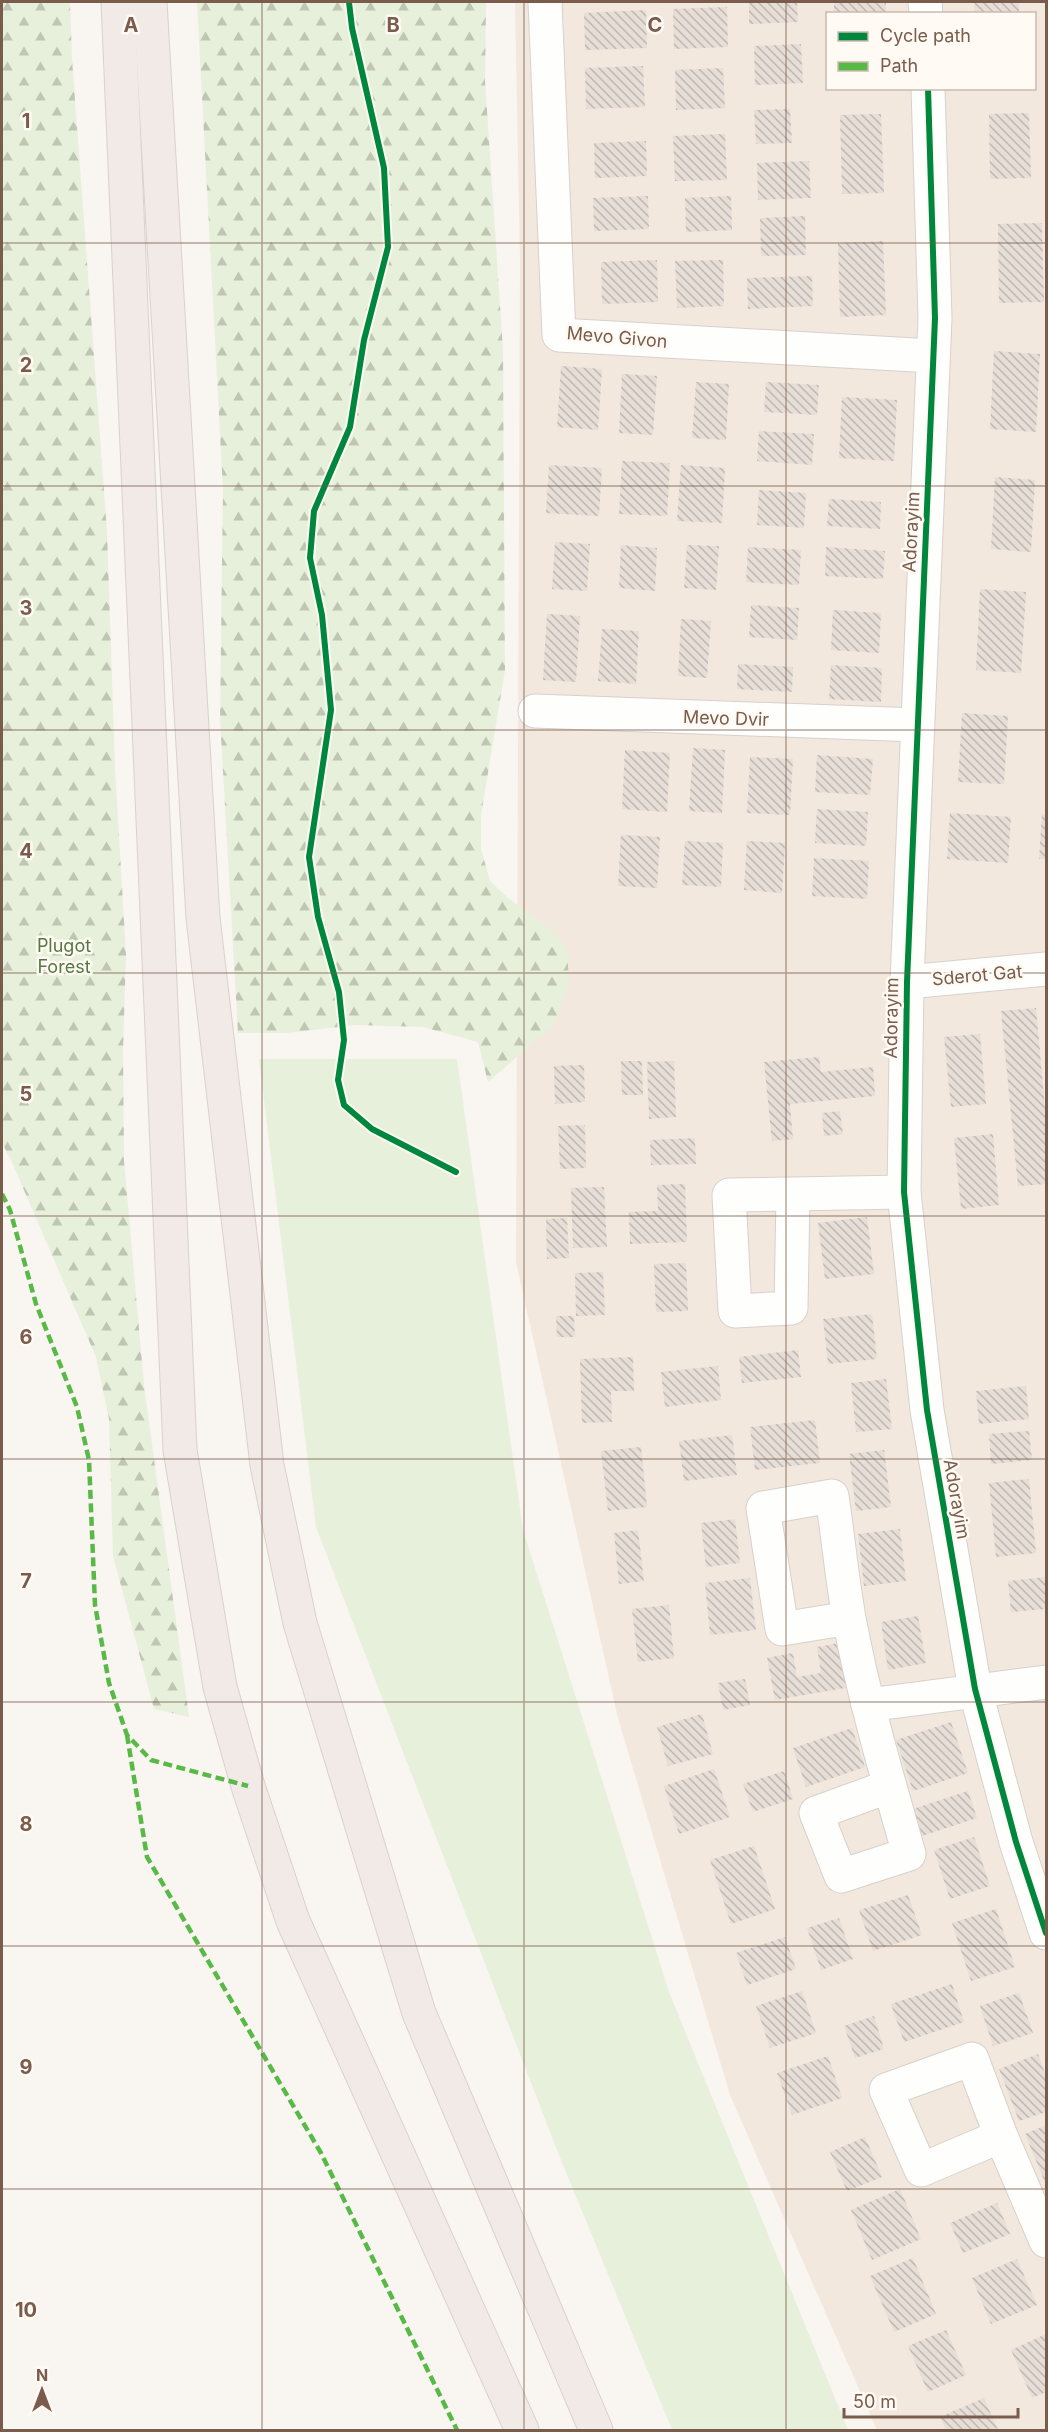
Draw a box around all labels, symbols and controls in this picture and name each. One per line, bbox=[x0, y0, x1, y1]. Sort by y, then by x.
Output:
legend bbox=[826, 12, 1036, 90]
text: A bbox=[124, 13, 139, 37]
text: B bbox=[386, 13, 400, 37]
text: C bbox=[648, 13, 662, 37]
text: Cycle path bbox=[880, 25, 971, 46]
text: Path bbox=[880, 55, 918, 76]
text: 1 bbox=[22, 109, 30, 133]
street label: Mevo Givon bbox=[566, 322, 668, 352]
text: 2 bbox=[20, 353, 32, 377]
street label: Adorayim bbox=[898, 491, 924, 573]
text: 3 bbox=[20, 596, 32, 620]
street label: Mevo Dvir bbox=[683, 706, 770, 730]
text: 4 bbox=[19, 839, 33, 863]
park label: Plugot Forest bbox=[37, 935, 91, 977]
street label: Sderot Gat bbox=[931, 961, 1023, 989]
street label: Adorayim bbox=[880, 977, 902, 1059]
text: 5 bbox=[20, 1082, 32, 1106]
text: 6 bbox=[20, 1325, 33, 1349]
street label: Adorayim bbox=[940, 1457, 974, 1541]
text: 7 bbox=[20, 1569, 32, 1593]
text: 8 bbox=[19, 1812, 33, 1836]
text: 9 bbox=[20, 2055, 33, 2079]
text: 10 bbox=[15, 2298, 37, 2322]
north arrow bbox=[12, 2360, 72, 2420]
text: N bbox=[36, 2365, 48, 2385]
scale bar bbox=[844, 2381, 1018, 2419]
text: 50 m bbox=[853, 2391, 896, 2412]

